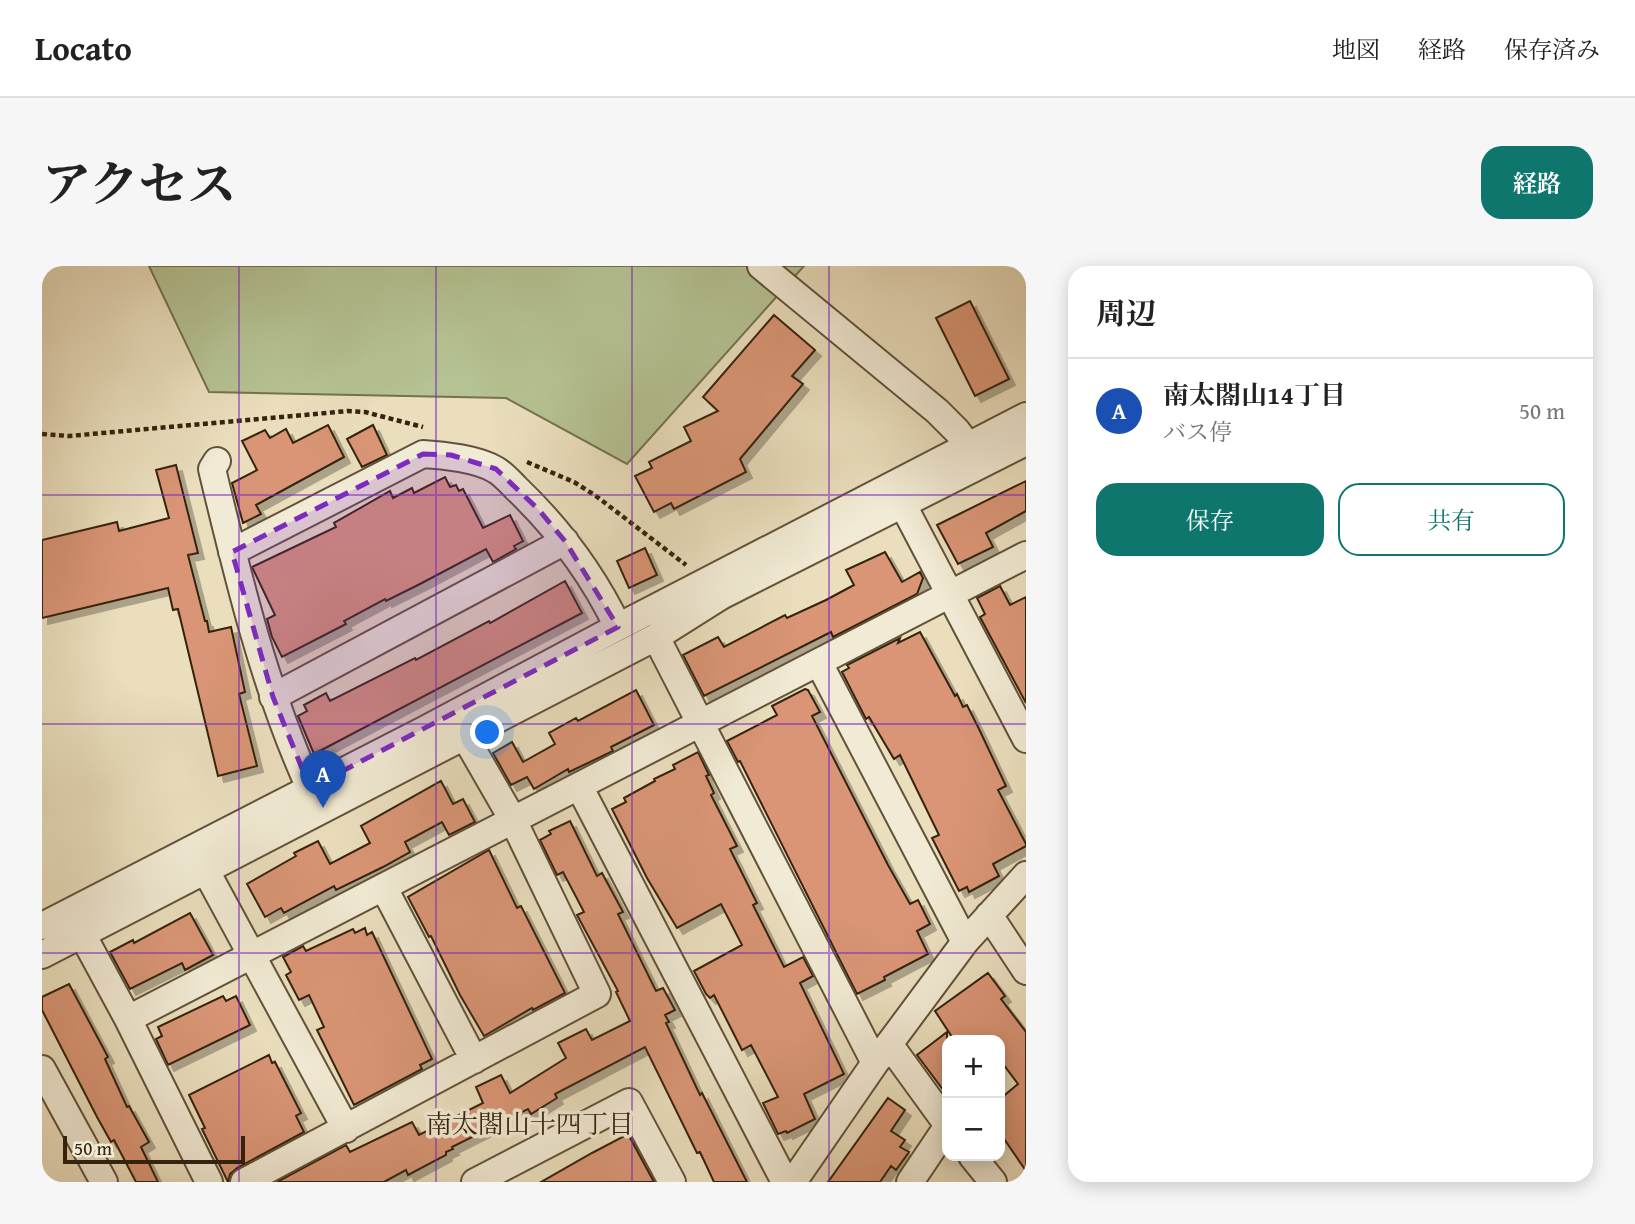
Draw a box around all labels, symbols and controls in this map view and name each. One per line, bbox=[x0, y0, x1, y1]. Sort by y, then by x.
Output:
text: Locato bbox=[35, 24, 132, 72]
text: 地図 bbox=[1332, 32, 1380, 67]
text: 経路 bbox=[1418, 32, 1466, 67]
text: 保存済み bbox=[1504, 32, 1600, 67]
button: 経路 bbox=[1481, 146, 1593, 219]
text: アクセス bbox=[42, 147, 237, 219]
text: 周辺 bbox=[1096, 291, 1156, 335]
text: 南太閤山14丁目 bbox=[1163, 375, 1346, 414]
text: A bbox=[1112, 394, 1126, 427]
text: 50 m bbox=[1519, 394, 1565, 427]
text: バス停 bbox=[1163, 415, 1232, 448]
button: 保存 bbox=[1096, 483, 1324, 556]
button: 共有 bbox=[1338, 483, 1565, 556]
your location bbox=[470, 715, 504, 749]
pin: A bbox=[300, 750, 346, 808]
map controls bbox=[942, 1035, 1005, 1161]
button: + bbox=[942, 1035, 1005, 1098]
button: − bbox=[942, 1098, 1005, 1161]
district label: 南太閤山十四丁目 bbox=[426, 1104, 634, 1143]
scale bar bbox=[63, 1133, 245, 1165]
text: 50 m bbox=[74, 1134, 112, 1162]

